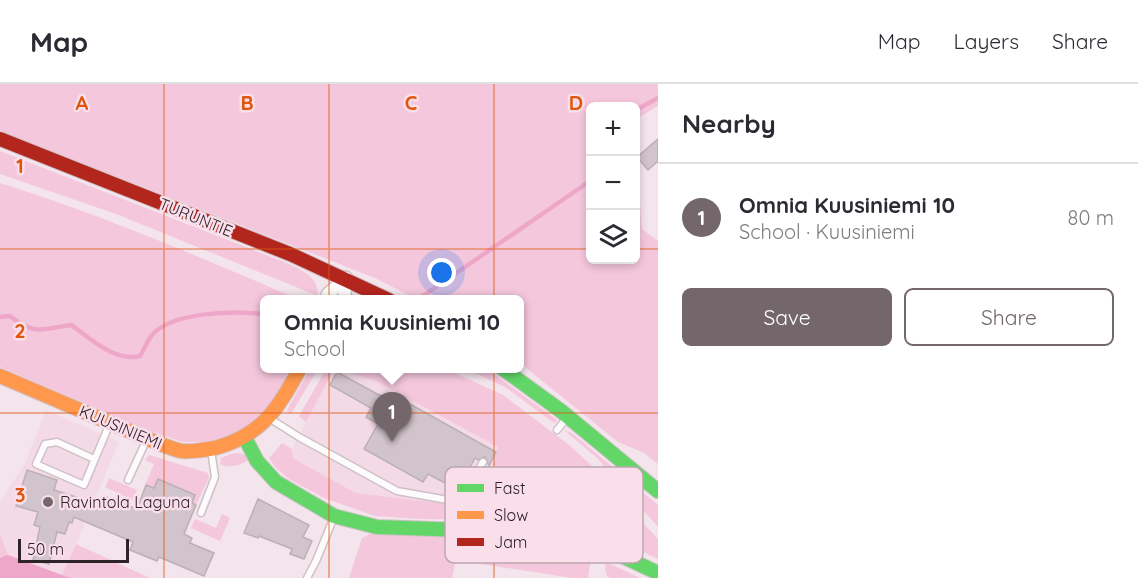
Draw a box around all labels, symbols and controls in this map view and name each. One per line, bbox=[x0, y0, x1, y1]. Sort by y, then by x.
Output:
text: Map bbox=[30, 24, 88, 59]
text: Map bbox=[878, 28, 921, 54]
text: Layers bbox=[954, 28, 1019, 54]
text: Share bbox=[1052, 28, 1108, 54]
text: A bbox=[76, 90, 89, 115]
text: B bbox=[240, 90, 254, 115]
text: C bbox=[405, 90, 418, 115]
text: D bbox=[569, 90, 583, 115]
map controls bbox=[586, 102, 640, 264]
button: + bbox=[586, 102, 640, 156]
text: Nearby bbox=[682, 107, 776, 140]
text: 1 bbox=[16, 153, 24, 178]
button: − bbox=[586, 156, 640, 210]
text: Omnia Kuusiniemi 10 bbox=[739, 191, 955, 219]
street label: TURUNTIE bbox=[156, 193, 236, 241]
text: 1 bbox=[698, 205, 705, 230]
text: 80 m bbox=[1068, 205, 1114, 230]
button: layers bbox=[586, 210, 640, 264]
text: School · Kuusiniemi bbox=[739, 219, 915, 244]
your location bbox=[427, 258, 456, 287]
button: Save bbox=[682, 288, 892, 346]
button: Share bbox=[904, 288, 1114, 346]
popup bbox=[260, 295, 524, 373]
text: Omnia Kuusiniemi 10 bbox=[284, 308, 500, 336]
text: 2 bbox=[14, 318, 26, 343]
text: School bbox=[284, 336, 346, 361]
pin: 1 bbox=[372, 392, 412, 442]
street label: KUUSINIEMI bbox=[77, 401, 165, 453]
legend bbox=[445, 467, 643, 563]
text: Fast bbox=[494, 478, 525, 498]
text: 3 bbox=[15, 482, 25, 507]
place label: Ravintola Laguna bbox=[60, 492, 190, 512]
marker: Ravintola Laguna bbox=[41, 495, 55, 509]
text: Slow bbox=[494, 505, 528, 525]
text: Jam bbox=[494, 532, 527, 552]
scale bar bbox=[18, 536, 129, 564]
text: 50 m bbox=[27, 539, 64, 559]

